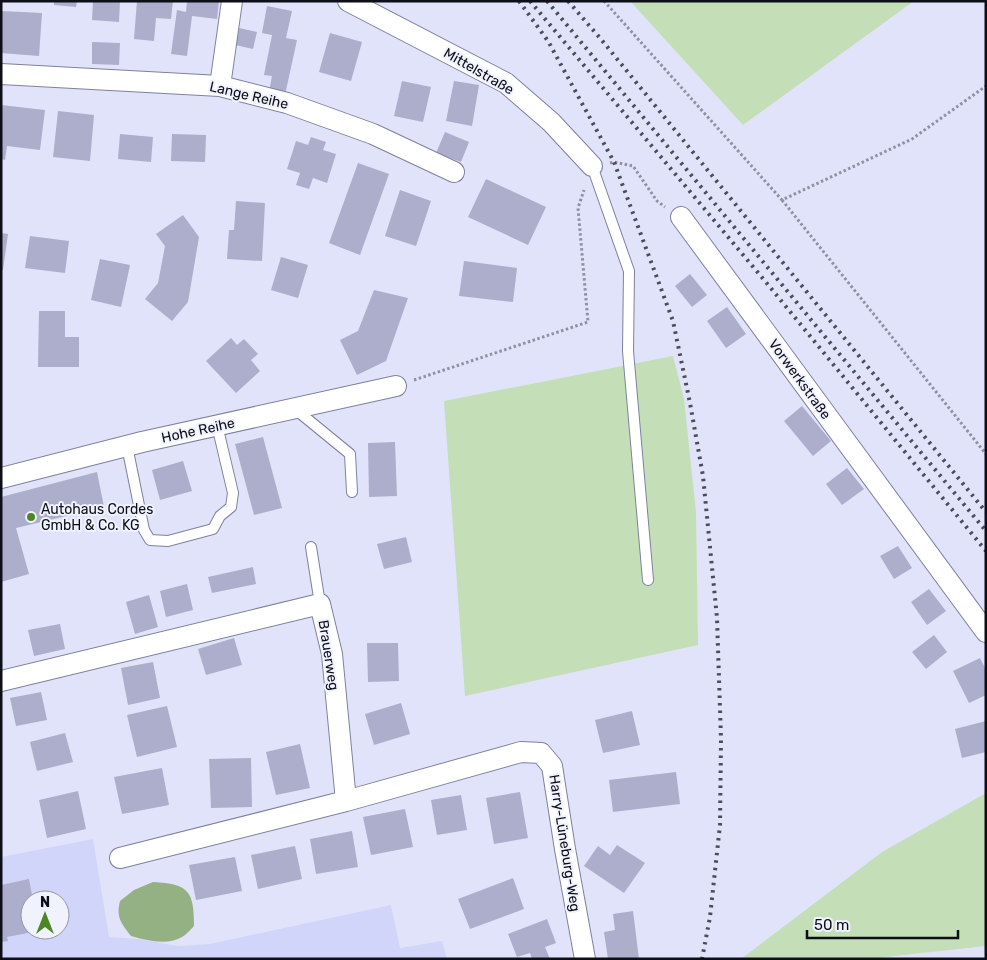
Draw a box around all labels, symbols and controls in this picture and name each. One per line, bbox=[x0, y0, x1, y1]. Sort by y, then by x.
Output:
street label: Mittelstraße bbox=[441, 44, 517, 98]
street label: Lange Reihe bbox=[208, 78, 290, 113]
street label: Vorwerkstraße bbox=[765, 336, 834, 423]
street label: Hohe Reihe bbox=[160, 414, 236, 447]
place label: Autohaus Cordes GmbH & Co. KG bbox=[41, 501, 153, 534]
marker: Autohaus Cordes GmbH & Co. KG bbox=[25, 511, 37, 523]
street label: Brauerweg bbox=[315, 619, 342, 692]
street label: Harry-Lüneburg-Weg bbox=[545, 773, 584, 913]
north arrow bbox=[20, 890, 70, 940]
text: N bbox=[40, 894, 50, 911]
scale bar bbox=[807, 908, 958, 940]
text: 50 m bbox=[814, 916, 849, 934]

